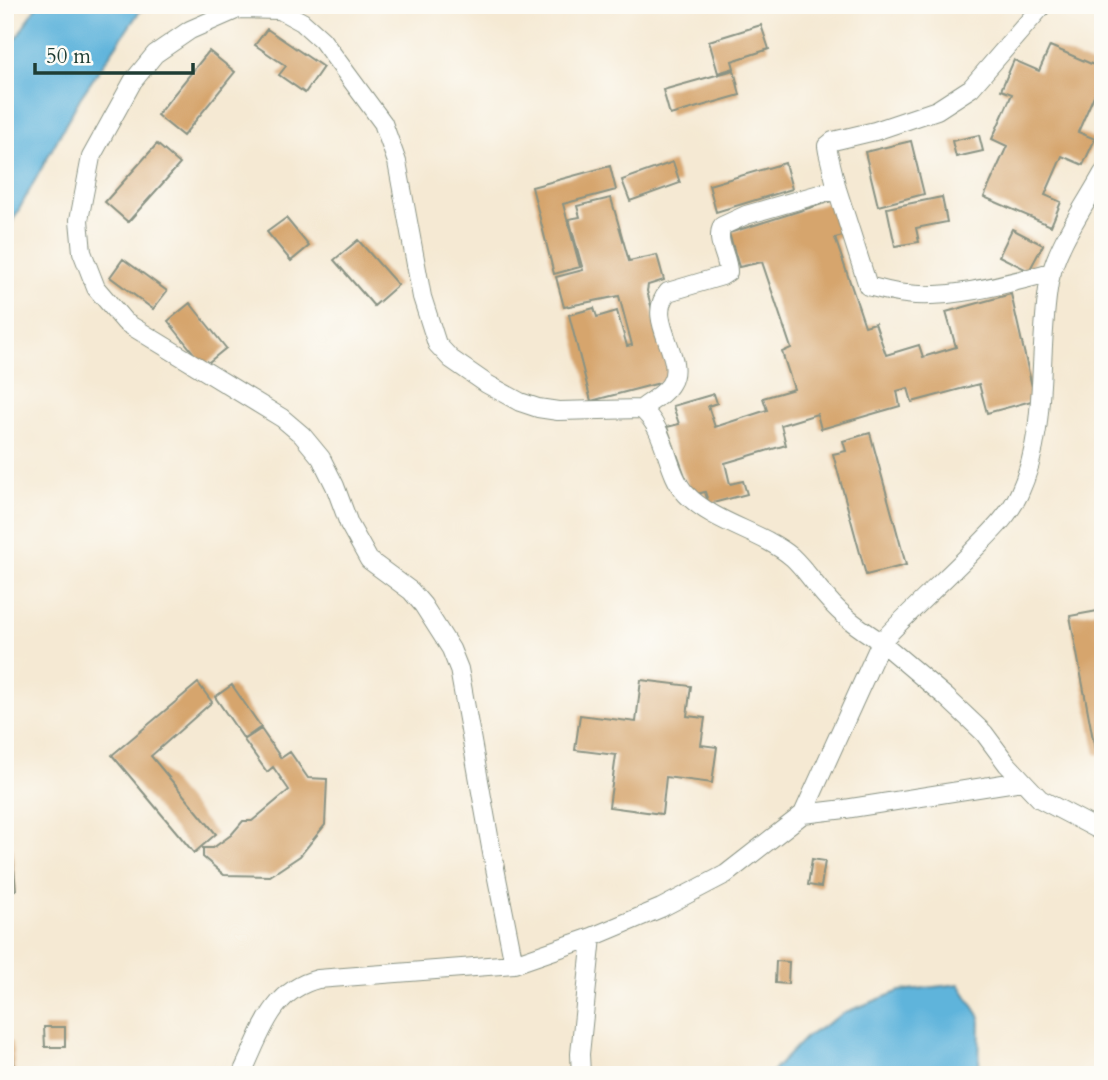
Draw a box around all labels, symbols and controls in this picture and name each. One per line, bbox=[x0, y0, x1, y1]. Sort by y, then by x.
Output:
scale bar bbox=[35, 32, 192, 76]
text: 50 m bbox=[46, 42, 91, 71]

